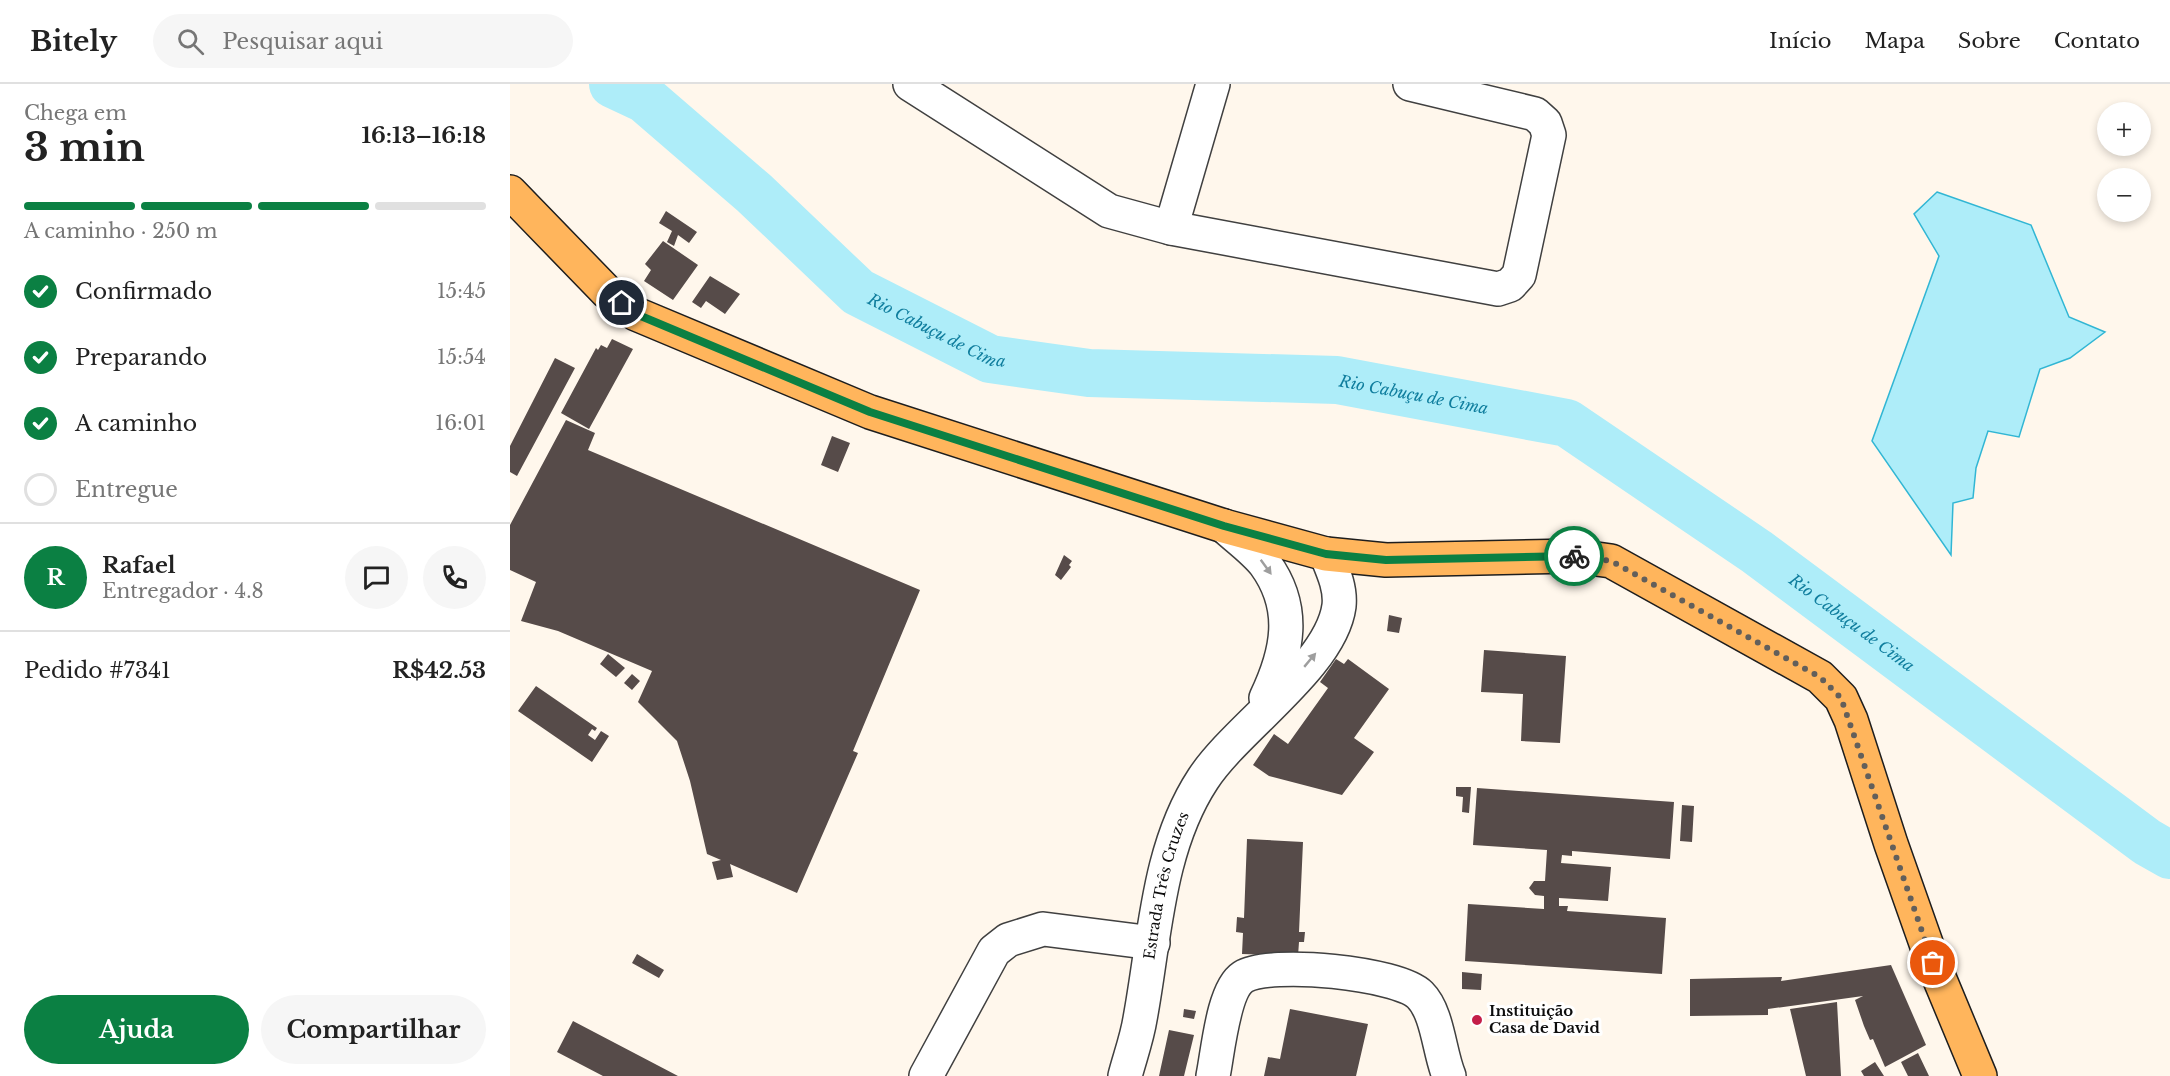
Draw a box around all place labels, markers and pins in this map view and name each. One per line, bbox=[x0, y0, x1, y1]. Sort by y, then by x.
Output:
pin bbox=[596, 277, 647, 328]
pin bbox=[1907, 937, 1958, 988]
place label: Instituição Casa de David bbox=[1489, 1001, 1600, 1037]
marker: Instituição Casa de David bbox=[1470, 1013, 1484, 1027]

